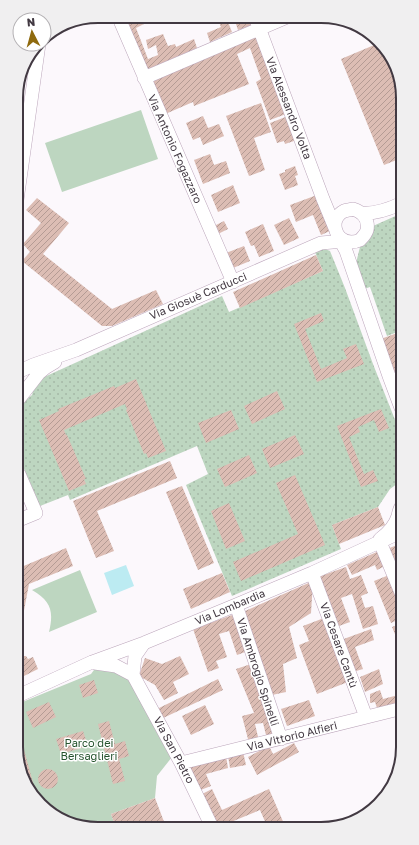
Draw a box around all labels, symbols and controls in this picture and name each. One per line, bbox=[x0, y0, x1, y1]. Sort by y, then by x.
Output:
north arrow bbox=[12, 12, 52, 52]
text: N bbox=[26, 15, 36, 28]
street label: Via Alessandro Volta bbox=[264, 55, 315, 161]
street label: Via Antonio Fogazzaro bbox=[146, 92, 205, 206]
street label: Via Giosuè Carducci bbox=[147, 269, 248, 322]
street label: Via Lombardia bbox=[193, 586, 267, 627]
street label: Via Cesare Cantù bbox=[318, 600, 361, 689]
street label: Via Ambrogio Spinelli bbox=[235, 616, 282, 728]
street label: Via San Pietro bbox=[151, 714, 198, 786]
street label: Via Vittorio Alfieri bbox=[245, 718, 338, 753]
park label: Parco dei Bersaglieri bbox=[61, 736, 118, 762]

